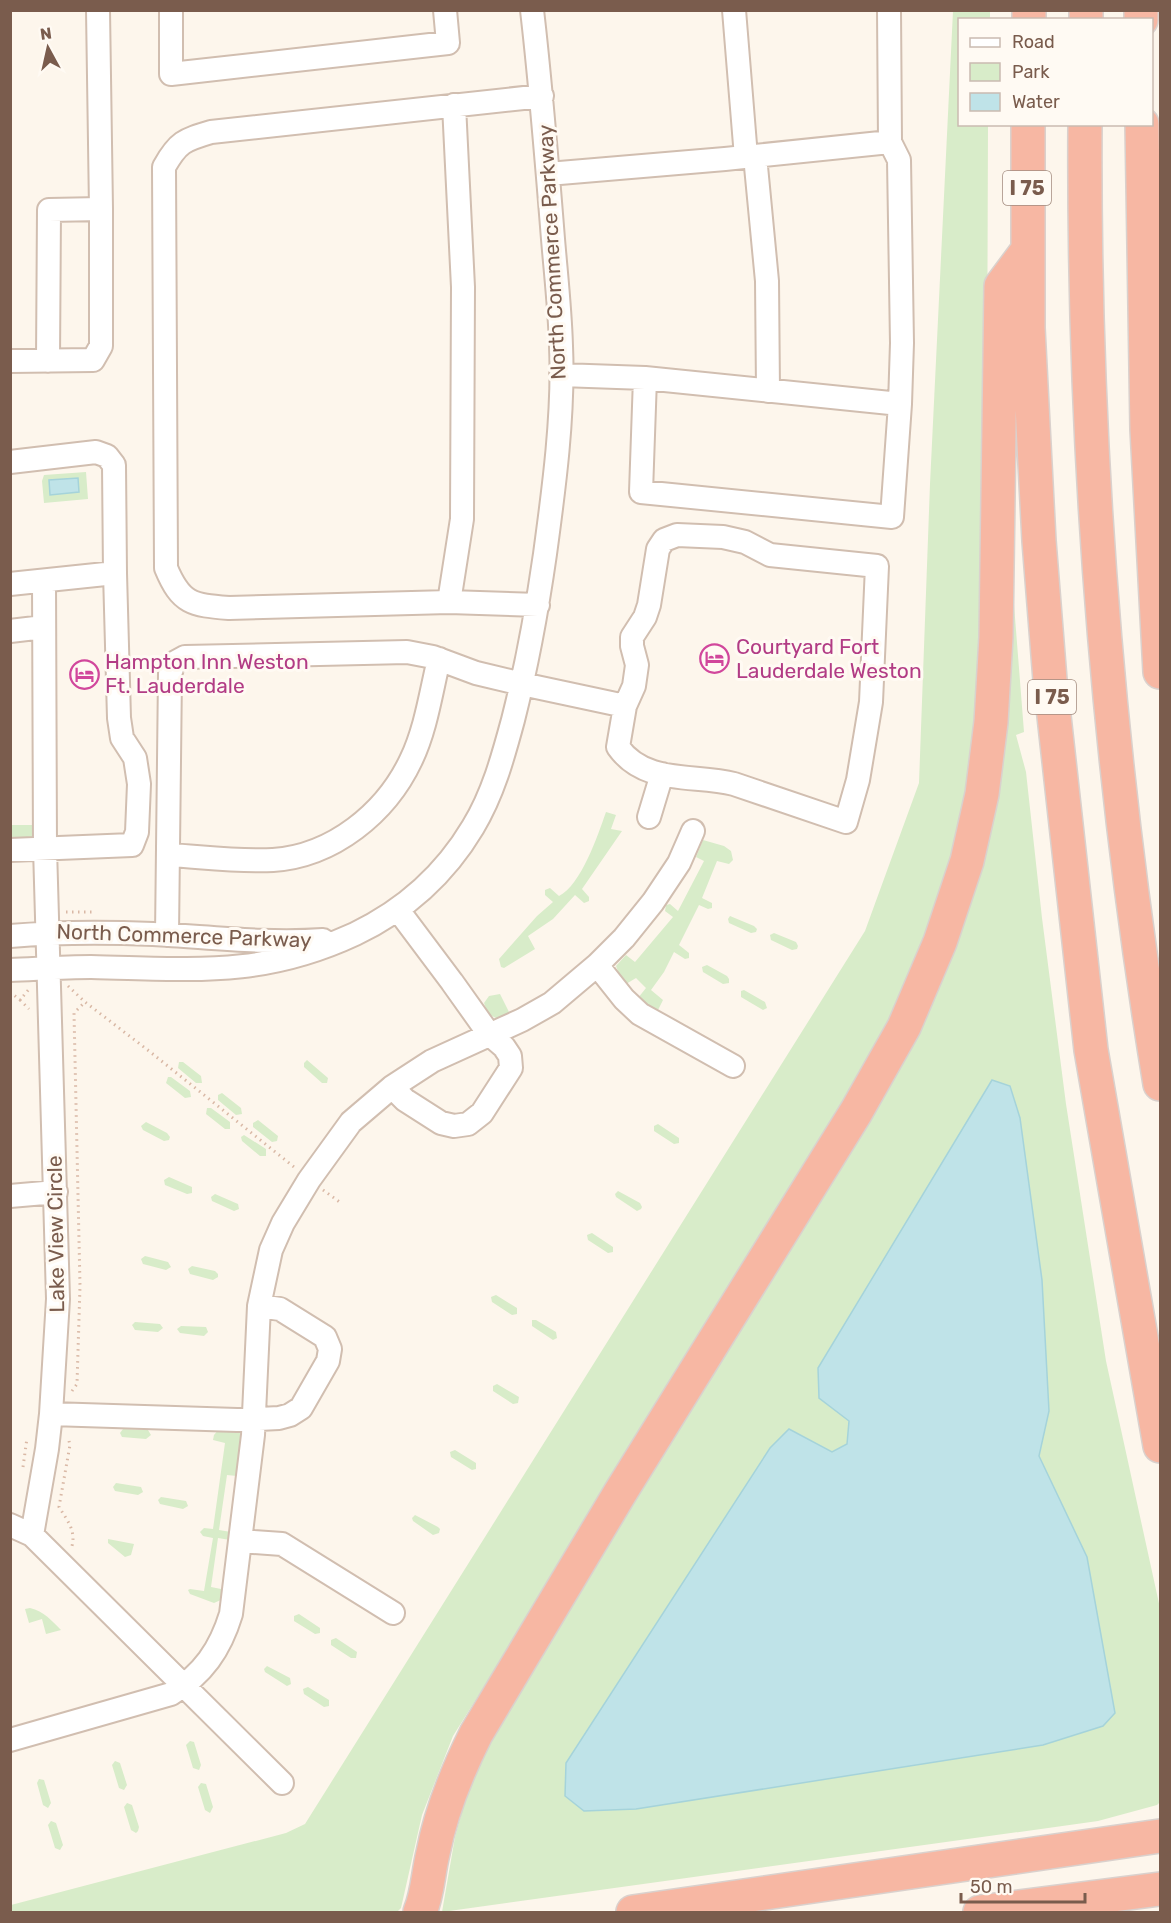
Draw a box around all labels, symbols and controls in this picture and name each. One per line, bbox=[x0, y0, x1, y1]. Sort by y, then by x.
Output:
north arrow bbox=[18, 18, 78, 78]
legend bbox=[958, 18, 1153, 126]
text: N bbox=[39, 23, 53, 44]
text: Road bbox=[1012, 31, 1055, 53]
text: Park bbox=[1012, 61, 1050, 83]
text: Water bbox=[1012, 91, 1060, 113]
street label: North Commerce Parkway bbox=[532, 123, 571, 380]
road number: I 75 bbox=[1003, 171, 1051, 205]
place label: Courtyard Fort Lauderdale Weston bbox=[736, 634, 922, 683]
hotel icon: Courtyard Fort Lauderdale Weston bbox=[699, 643, 731, 675]
place label: Hampton Inn Weston Ft. Lauderdale bbox=[105, 649, 309, 698]
hotel icon: Hampton Inn Weston Ft. Lauderdale bbox=[68, 658, 100, 690]
road number: I 75 bbox=[1028, 680, 1076, 714]
street label: North Commerce Parkway bbox=[56, 919, 312, 952]
street label: Lake View Circle bbox=[42, 1155, 69, 1313]
scale bar bbox=[961, 1866, 1086, 1904]
text: 50 m bbox=[970, 1876, 1013, 1898]

